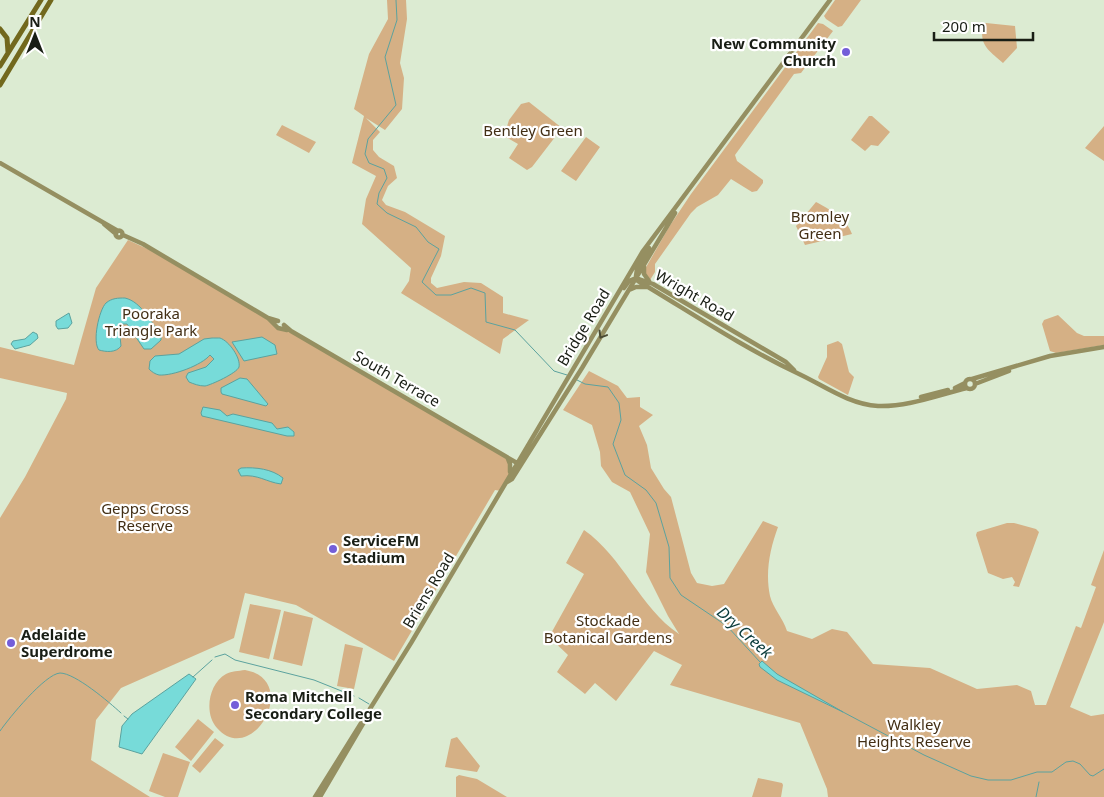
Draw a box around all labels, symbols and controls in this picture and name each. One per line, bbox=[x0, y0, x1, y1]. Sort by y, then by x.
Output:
north arrow bbox=[10, 10, 60, 60]
scale bar bbox=[934, 10, 1033, 42]
text: N bbox=[29, 12, 41, 31]
text: 200 m bbox=[942, 16, 986, 36]
place label: New Community Church bbox=[711, 33, 836, 70]
marker: New Community Church bbox=[840, 46, 852, 58]
park label: Bentley Green bbox=[483, 120, 583, 140]
park label: Bromley Green bbox=[791, 206, 850, 243]
street label: Wright Road bbox=[652, 264, 738, 326]
street label: Bridge Road bbox=[552, 285, 614, 369]
park label: Pooraka Triangle Park bbox=[105, 303, 197, 340]
one-way arrow bbox=[599, 329, 609, 338]
street label: South Terrace bbox=[350, 345, 444, 411]
park label: Gepps Cross Reserve bbox=[101, 498, 189, 535]
place label: ServiceFM Stadium bbox=[343, 530, 419, 567]
marker: ServiceFM Stadium bbox=[327, 543, 339, 555]
street label: Briens Road bbox=[398, 549, 458, 631]
water label: Dry Creek bbox=[712, 601, 778, 664]
park label: Stockade Botanical Gardens bbox=[544, 610, 672, 647]
place label: Adelaide Superdrome bbox=[21, 624, 113, 661]
marker: Adelaide Superdrome bbox=[5, 637, 17, 649]
place label: Roma Mitchell Secondary College bbox=[245, 686, 382, 723]
marker: Roma Mitchell Secondary College bbox=[229, 699, 241, 711]
park label: Walkley Heights Reserve bbox=[857, 714, 971, 751]

